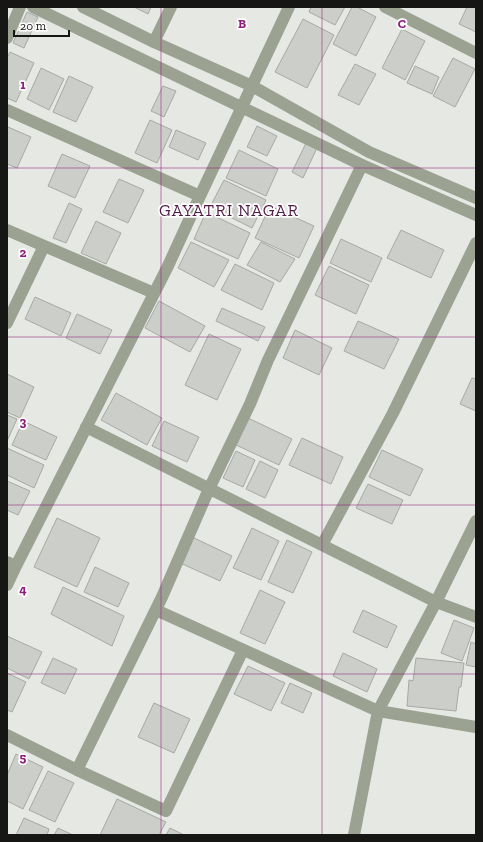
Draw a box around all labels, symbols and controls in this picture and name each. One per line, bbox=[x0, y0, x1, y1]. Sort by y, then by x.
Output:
scale bar bbox=[14, 12, 69, 38]
text: B bbox=[238, 16, 246, 31]
text: C bbox=[398, 16, 406, 31]
text: 20 m bbox=[20, 19, 47, 33]
text: 1 bbox=[20, 77, 26, 92]
district label: GAYATRI NAGAR bbox=[159, 200, 299, 220]
text: 2 bbox=[20, 245, 27, 260]
text: 3 bbox=[20, 414, 27, 429]
text: 4 bbox=[19, 582, 27, 597]
text: 5 bbox=[20, 750, 27, 765]

